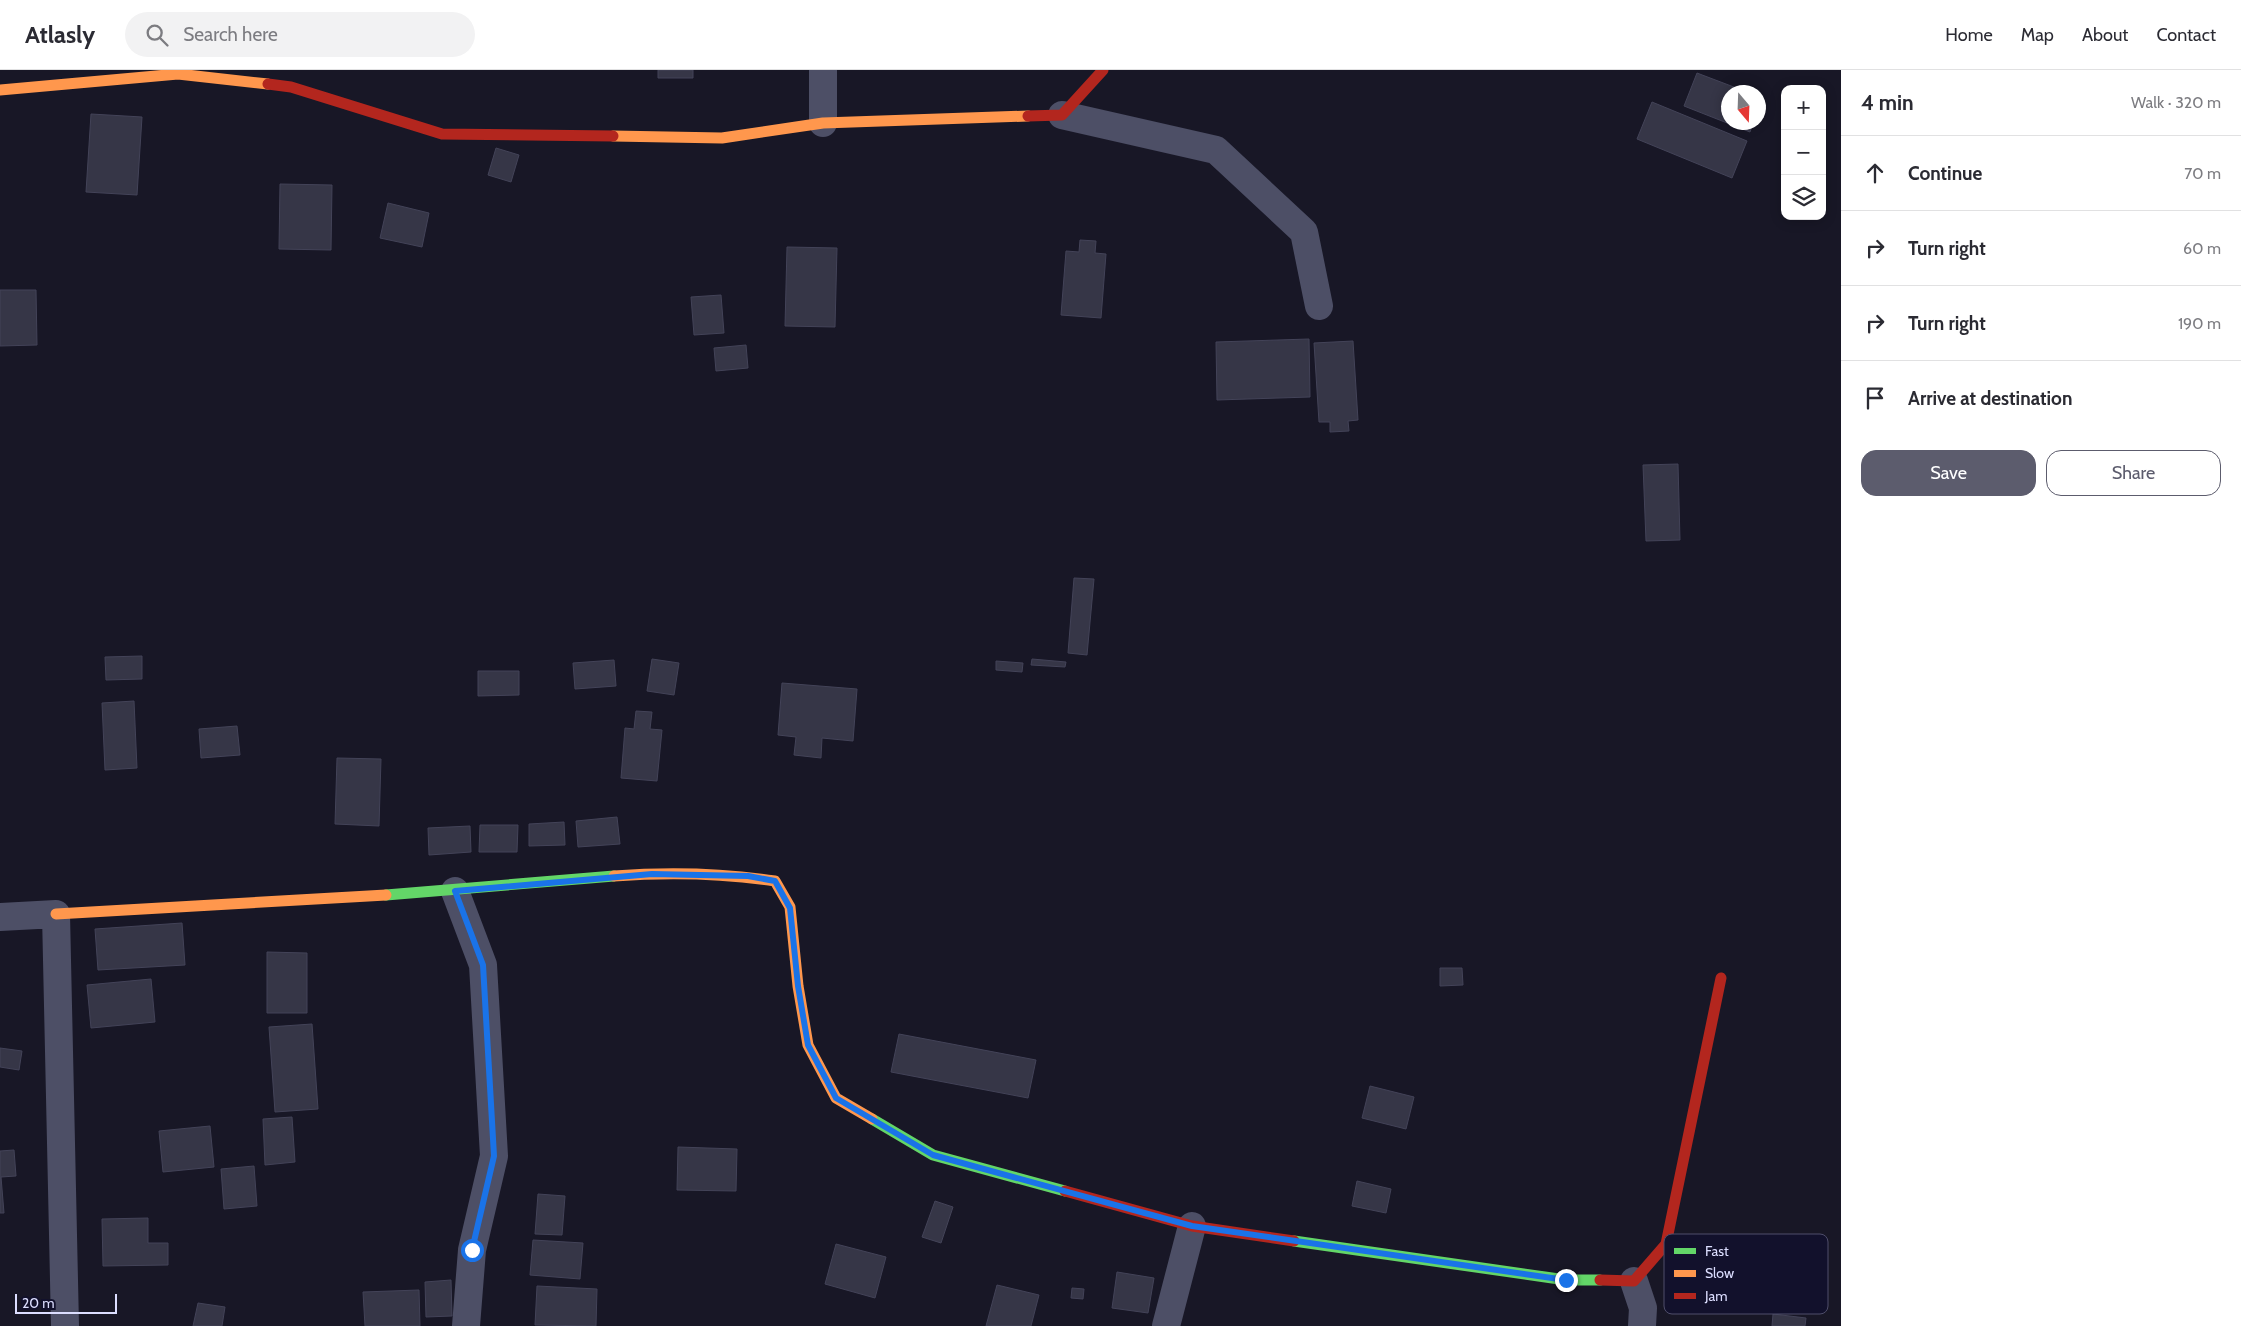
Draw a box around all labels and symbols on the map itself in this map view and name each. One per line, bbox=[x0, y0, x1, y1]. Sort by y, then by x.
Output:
north arrow bbox=[1721, 85, 1766, 130]
legend bbox=[1664, 1234, 1828, 1314]
route start bbox=[461, 1239, 484, 1262]
text: Fast bbox=[1705, 1242, 1729, 1260]
text: Slow bbox=[1705, 1264, 1734, 1282]
route end bbox=[1555, 1269, 1578, 1292]
text: Jam bbox=[1704, 1287, 1727, 1305]
scale bar bbox=[15, 1291, 118, 1314]

